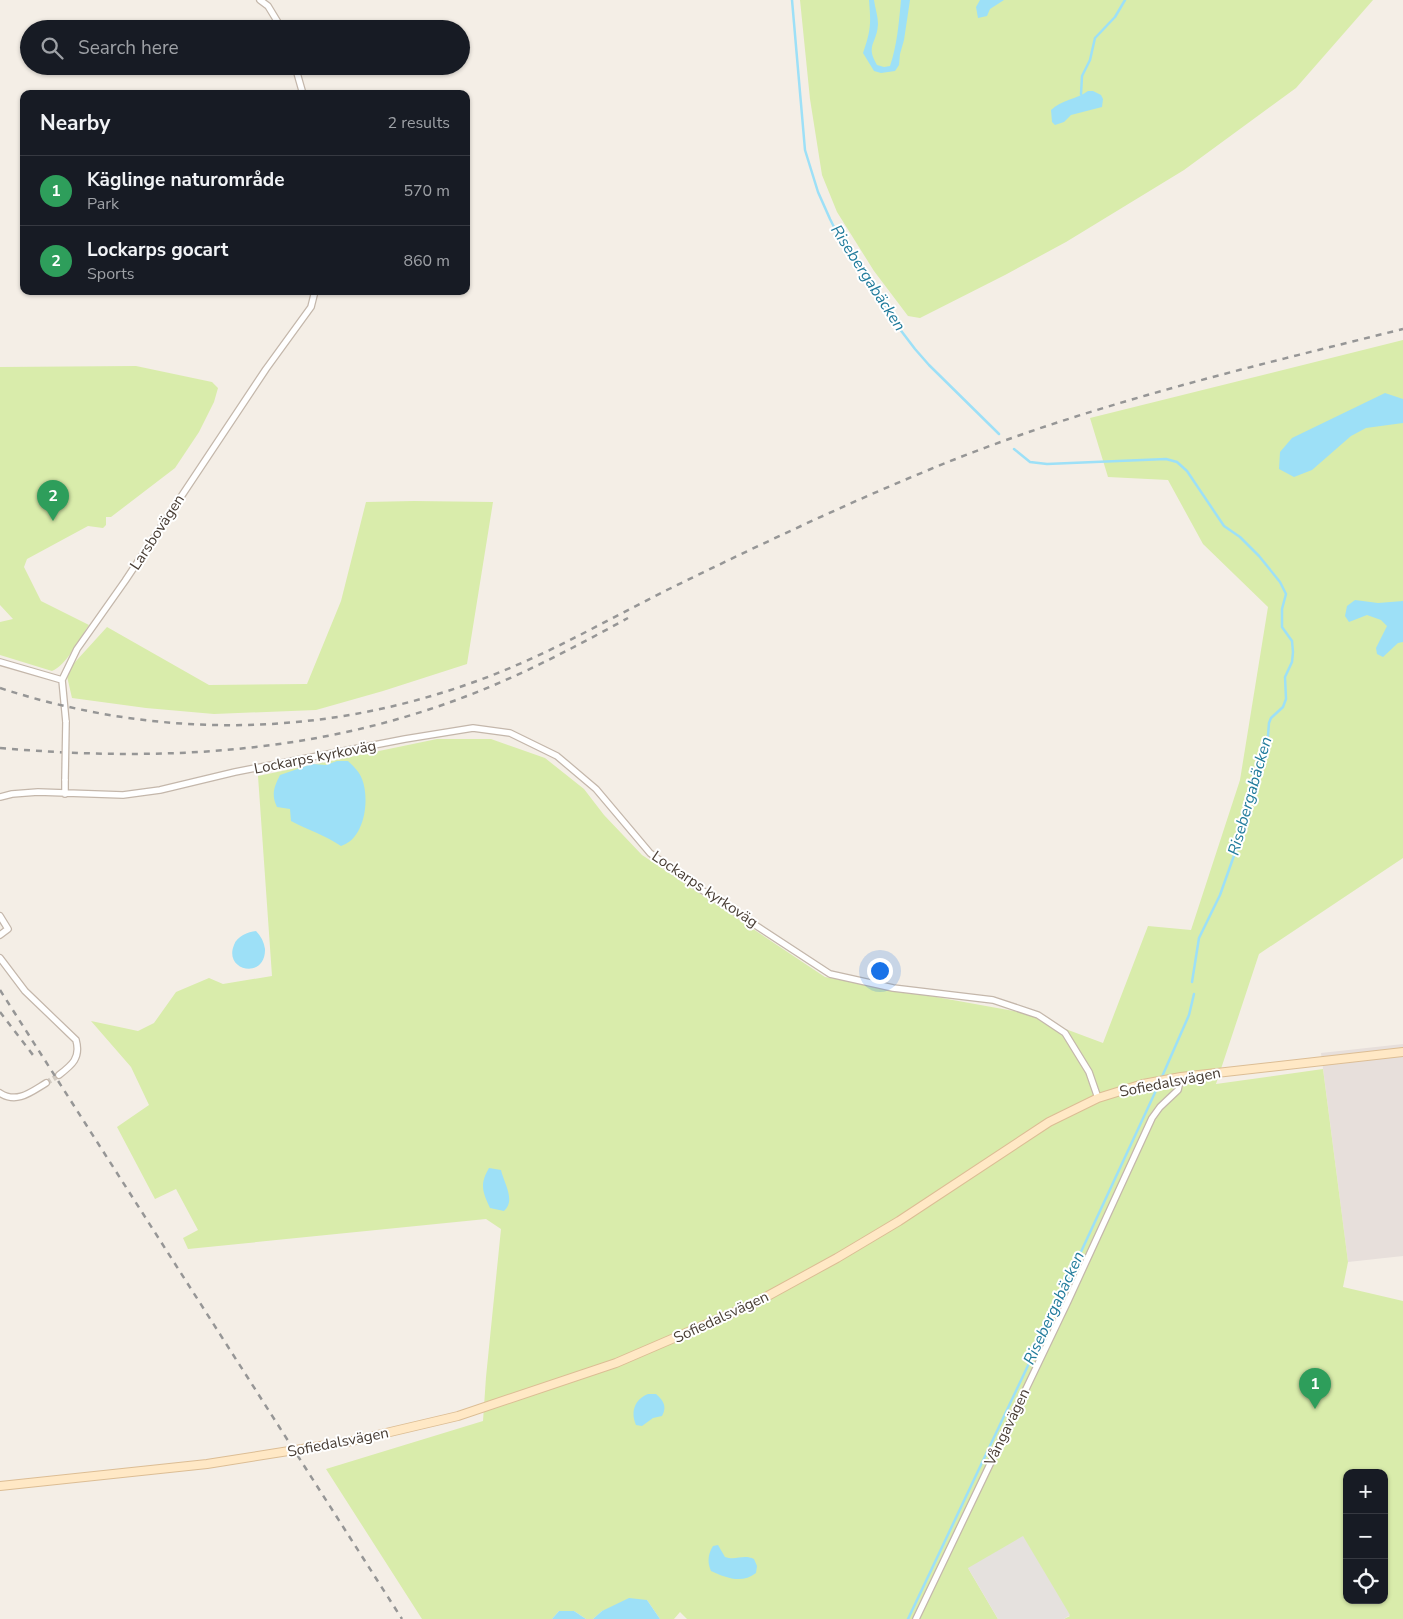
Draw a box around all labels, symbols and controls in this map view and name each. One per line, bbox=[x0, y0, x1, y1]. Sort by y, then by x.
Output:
search box bbox=[20, 20, 470, 75]
icon: search bbox=[38, 34, 66, 62]
text: Search here bbox=[78, 35, 179, 61]
text: Nearby bbox=[40, 109, 110, 137]
text: 2 results bbox=[388, 112, 450, 134]
text: Käglinge naturområde bbox=[87, 167, 285, 193]
text: 1 bbox=[51, 180, 61, 202]
text: 570 m bbox=[403, 180, 450, 202]
text: Park bbox=[87, 193, 119, 215]
water label: Risebergabäcken bbox=[825, 221, 911, 335]
text: Lockarps gocart bbox=[87, 237, 228, 263]
text: 2 bbox=[51, 250, 61, 272]
text: 860 m bbox=[403, 250, 450, 272]
text: Sports bbox=[87, 263, 135, 285]
pin: 2 bbox=[37, 480, 69, 521]
street label: Larsbovägen bbox=[125, 490, 189, 574]
water label: Risebergabäcken bbox=[1223, 734, 1277, 858]
street label: Lockarps kyrkoväg bbox=[252, 735, 378, 779]
street label: Lockarps kyrkoväg bbox=[648, 846, 762, 932]
your location bbox=[867, 958, 893, 984]
street label: Sofiedalsvägen bbox=[1118, 1062, 1222, 1102]
water label: Risebergabäcken bbox=[1018, 1248, 1090, 1368]
street label: Sofiedalsvägen bbox=[670, 1286, 772, 1348]
pin: 1 bbox=[1299, 1368, 1331, 1409]
street label: Vångavägen bbox=[979, 1385, 1034, 1470]
street label: Sofiedalsvägen bbox=[286, 1422, 390, 1462]
map controls bbox=[1343, 1469, 1388, 1604]
button: + bbox=[1343, 1469, 1388, 1514]
button: − bbox=[1343, 1514, 1388, 1559]
button: locate bbox=[1343, 1559, 1388, 1604]

